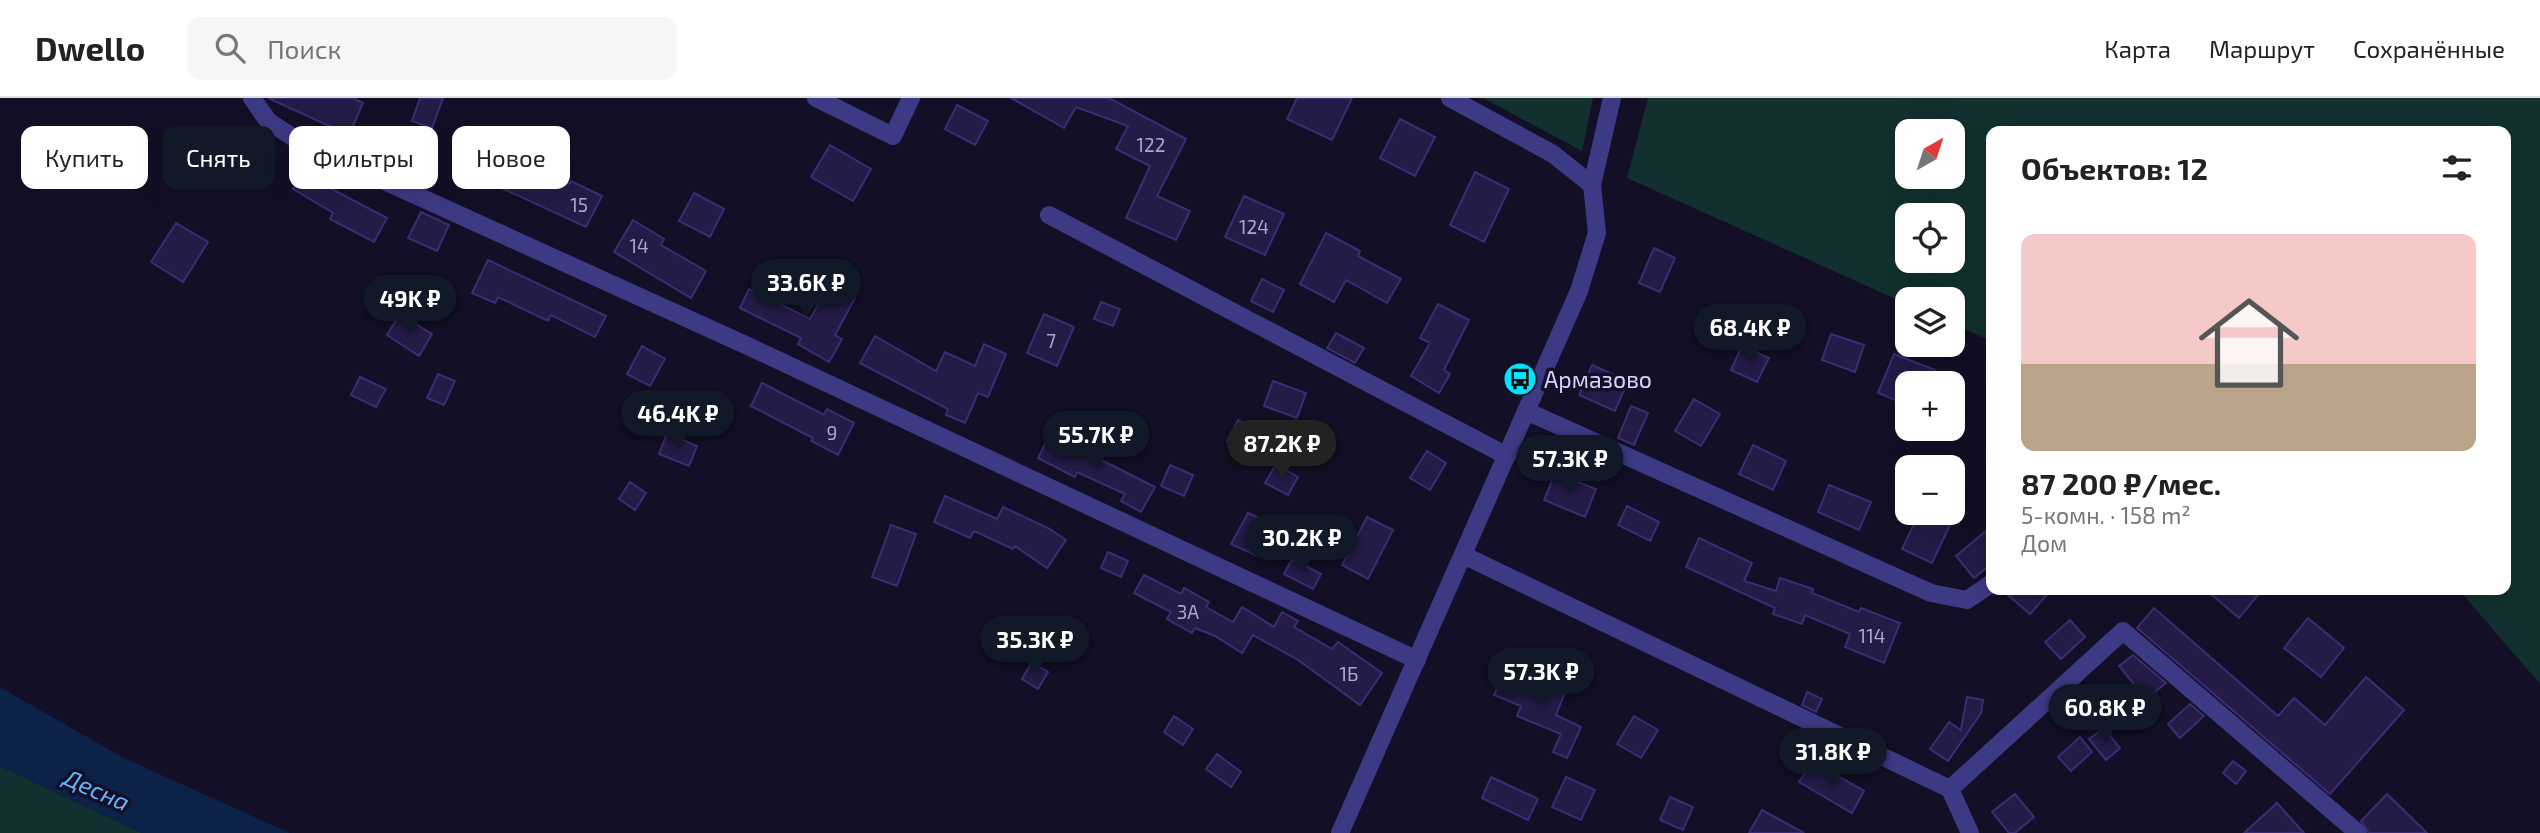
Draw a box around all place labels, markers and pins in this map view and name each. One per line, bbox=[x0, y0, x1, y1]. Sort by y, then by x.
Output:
pin: 33.6K ₽ bbox=[741, 260, 871, 319]
pin: 49K ₽ bbox=[361, 275, 459, 335]
pin: 68.4K ₽ bbox=[1685, 304, 1815, 364]
bus stop icon: Армазово bbox=[1501, 360, 1539, 398]
place label: Армазово bbox=[1544, 365, 1652, 393]
pin: 46.4K ₽ bbox=[613, 390, 743, 450]
pin: 55.7K ₽ bbox=[1031, 412, 1161, 471]
pin: 87.2K ₽ bbox=[1217, 420, 1347, 480]
pin: 57.3K ₽ bbox=[1505, 436, 1635, 495]
pin: 30.2K ₽ bbox=[1237, 514, 1367, 574]
pin: 35.3K ₽ bbox=[970, 616, 1100, 676]
pin: 57.3K ₽ bbox=[1476, 648, 1606, 708]
pin: 60.8K ₽ bbox=[2040, 684, 2170, 744]
pin: 31.8K ₽ bbox=[1768, 728, 1898, 788]

